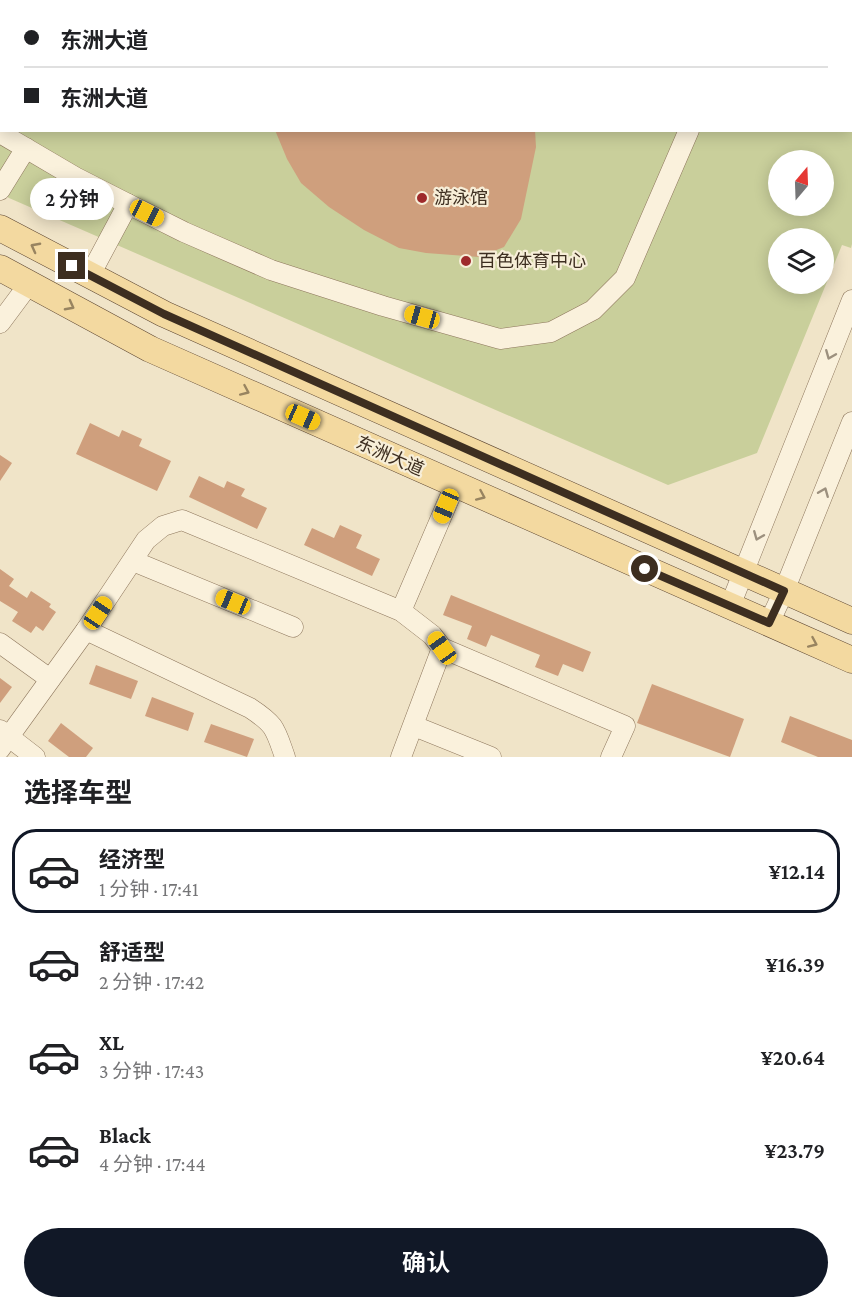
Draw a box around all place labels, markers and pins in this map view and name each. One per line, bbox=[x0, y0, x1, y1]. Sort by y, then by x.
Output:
place label: 游泳馆 bbox=[434, 188, 488, 208]
marker: 游泳馆 bbox=[415, 191, 429, 205]
place label: 百色体育中心 bbox=[478, 251, 586, 271]
marker: 百色体育中心 bbox=[459, 254, 473, 268]

